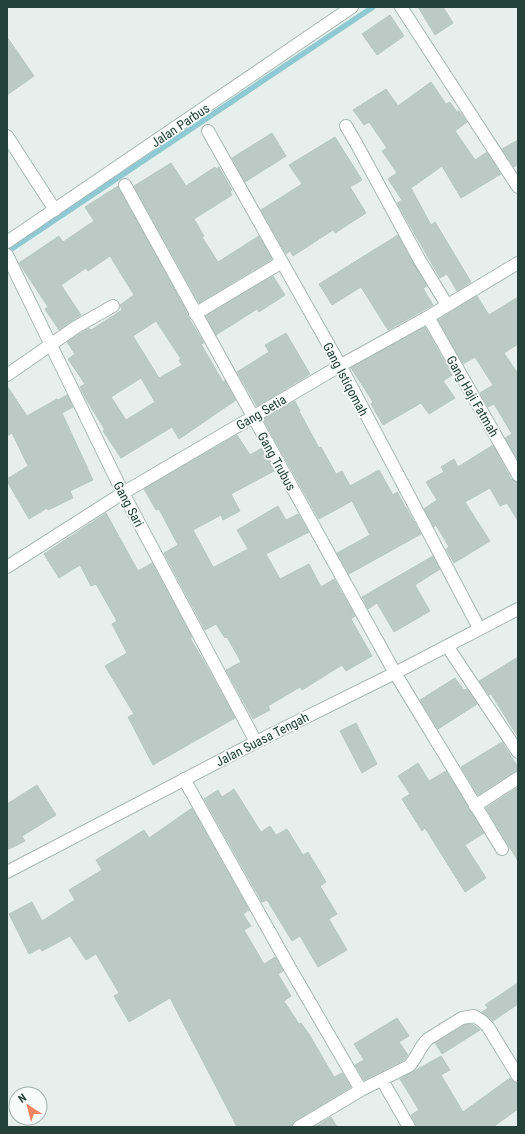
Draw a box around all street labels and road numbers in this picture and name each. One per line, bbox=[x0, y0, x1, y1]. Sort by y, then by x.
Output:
street label: Jalan Parbus bbox=[148, 100, 212, 150]
street label: Gang Istiqomah bbox=[320, 340, 371, 418]
street label: Gang Haji Fatmah bbox=[443, 353, 502, 439]
street label: Gang Setia bbox=[234, 392, 289, 433]
street label: Gang Trubus bbox=[254, 429, 299, 493]
street label: Gang Sari bbox=[110, 479, 147, 530]
street label: Jalan Suasa Tengah bbox=[213, 709, 311, 769]

